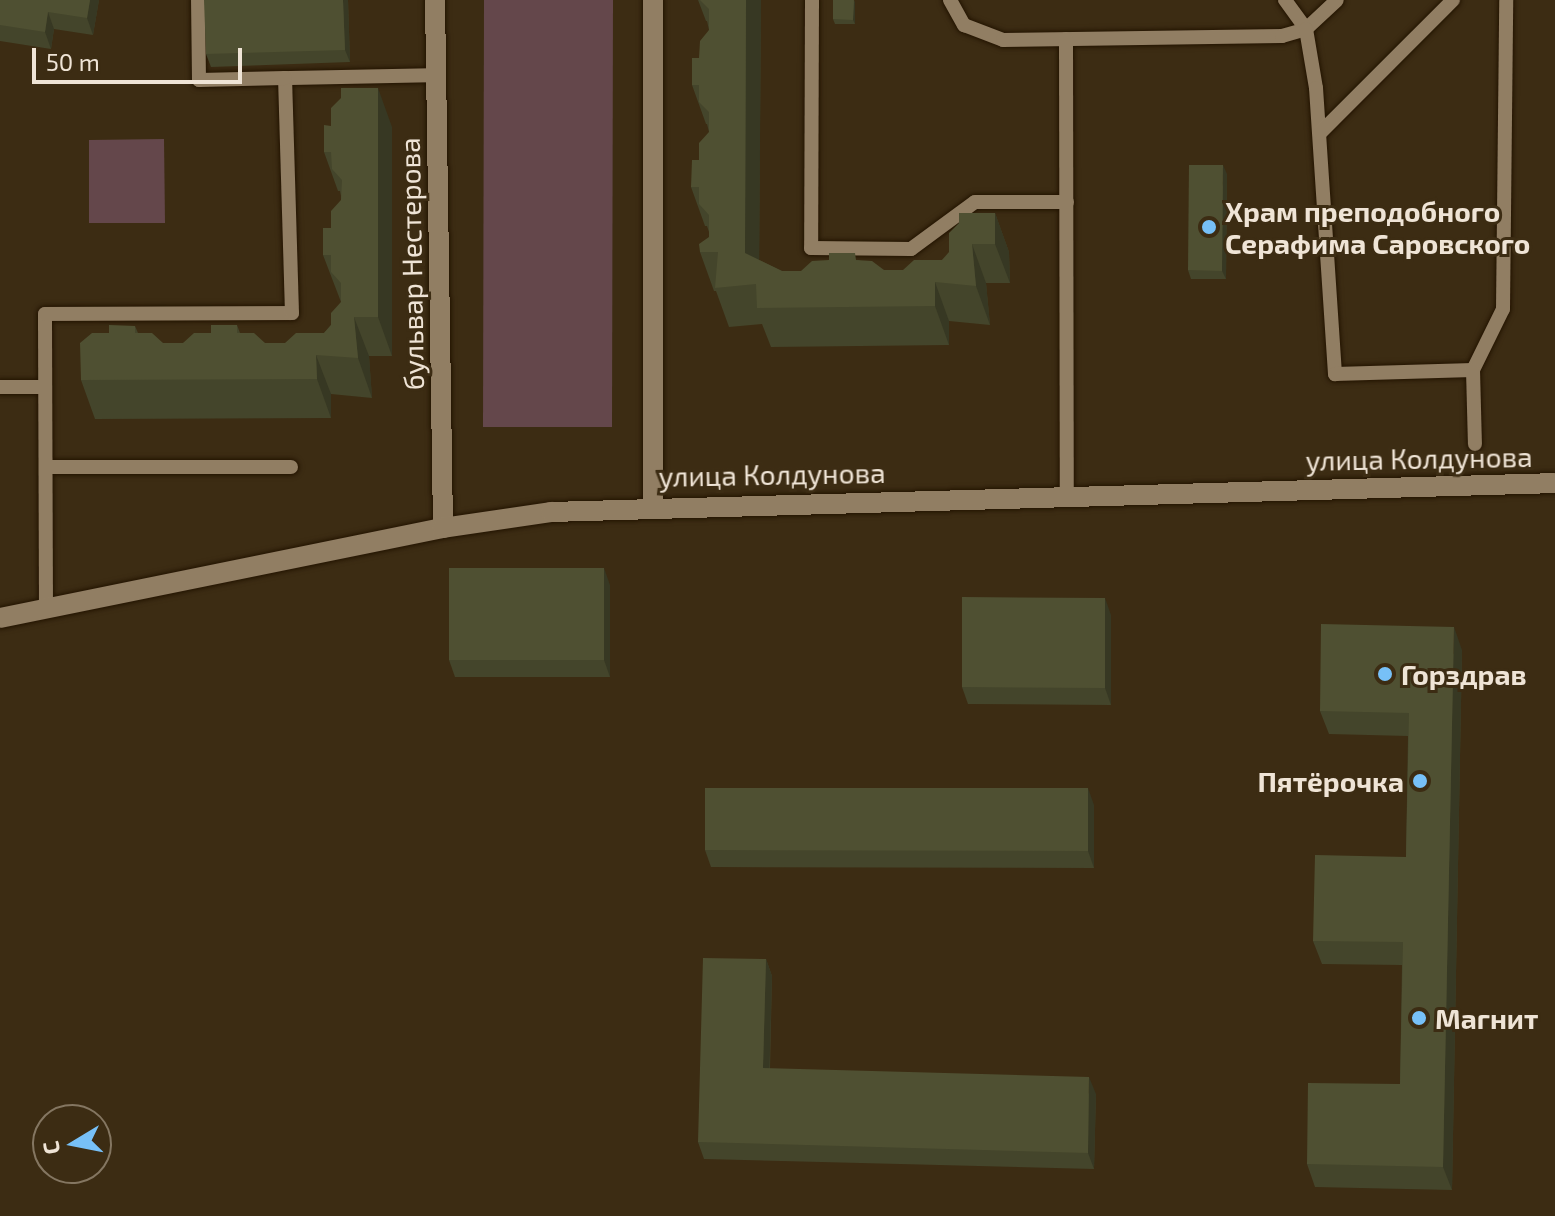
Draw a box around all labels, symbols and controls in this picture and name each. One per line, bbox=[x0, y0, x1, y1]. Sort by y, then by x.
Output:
scale bar bbox=[36, 32, 246, 82]
text: 50 m bbox=[46, 47, 100, 76]
street label: бульвар Нестерова bbox=[392, 137, 430, 391]
place label: Храм преподобного Серафима Саровского bbox=[1225, 194, 1530, 260]
marker: Храм преподобного Серафима Саровского bbox=[1200, 218, 1218, 236]
street label: улица Колдунова bbox=[1305, 439, 1533, 477]
street label: улица Колдунова bbox=[658, 455, 886, 493]
place label: Горздрав bbox=[1401, 657, 1527, 691]
marker: Горздрав bbox=[1376, 665, 1394, 683]
place label: Пятёрочка bbox=[1257, 764, 1404, 798]
marker: Пятёрочка bbox=[1411, 772, 1429, 790]
place label: Магнит bbox=[1435, 1001, 1538, 1035]
marker: Магнит bbox=[1410, 1009, 1428, 1027]
north arrow bbox=[32, 1104, 112, 1184]
text: С bbox=[36, 1139, 64, 1156]

